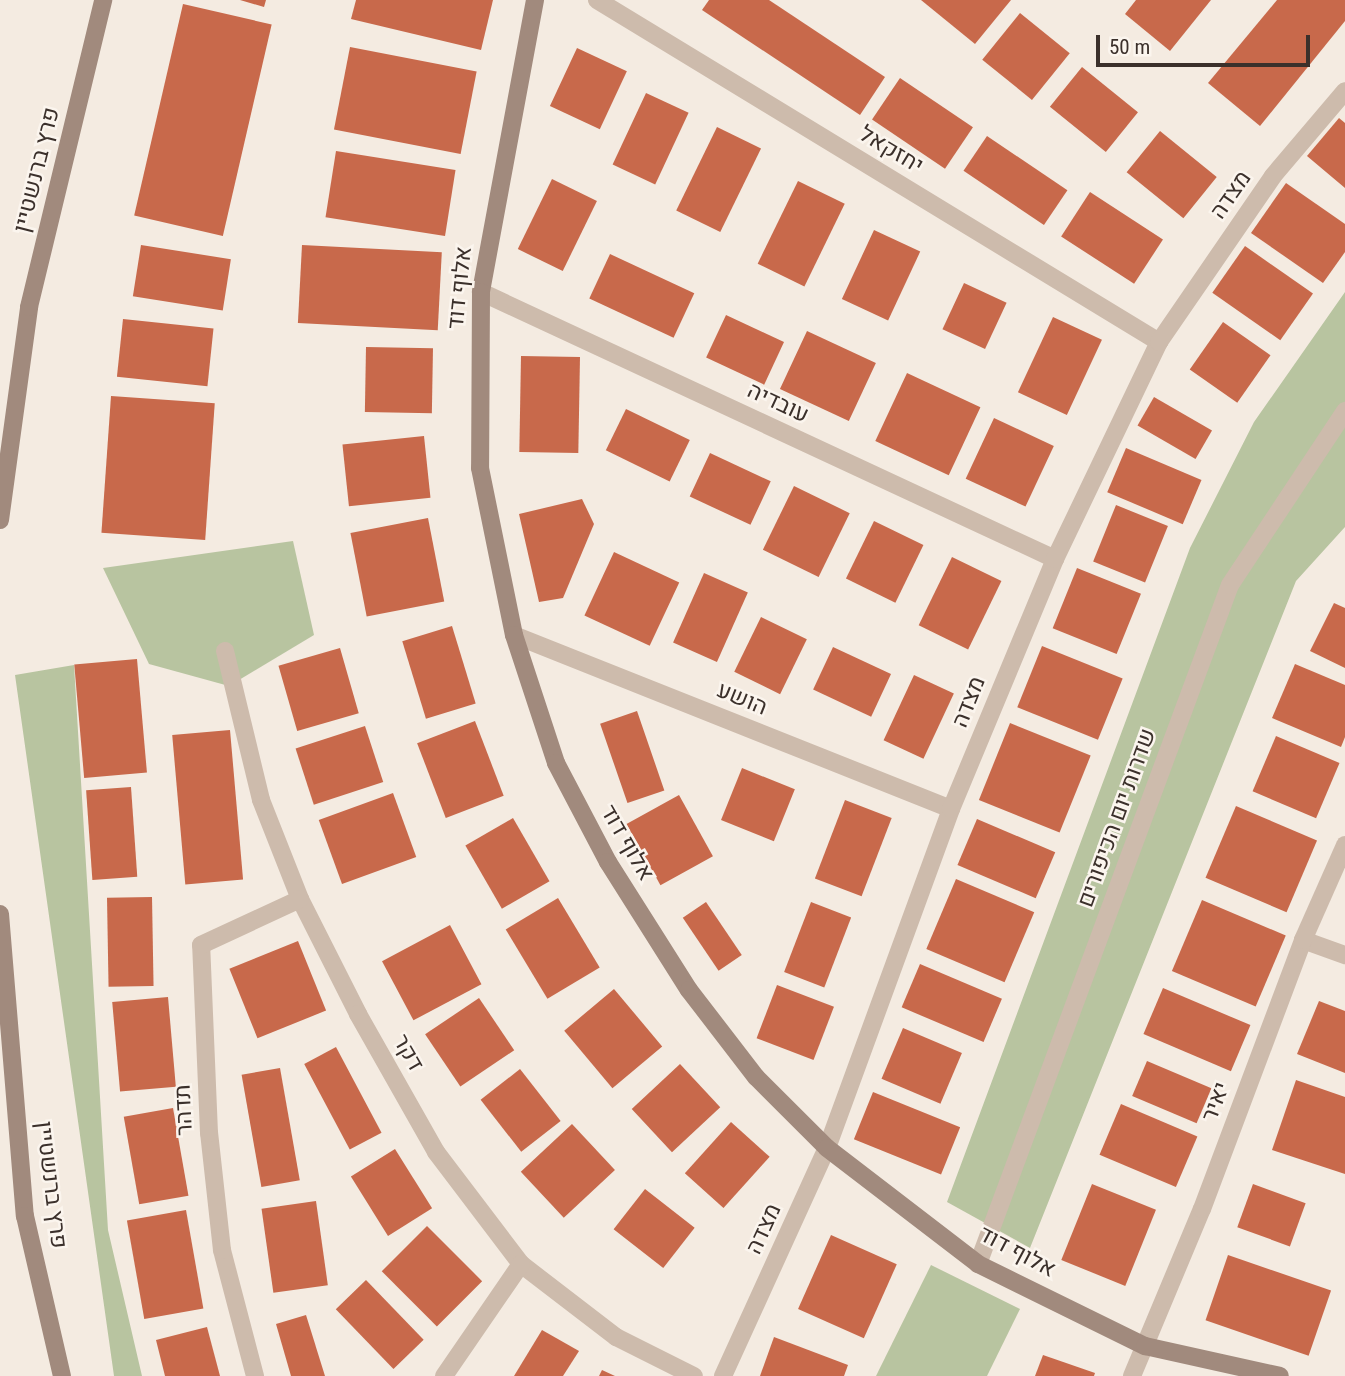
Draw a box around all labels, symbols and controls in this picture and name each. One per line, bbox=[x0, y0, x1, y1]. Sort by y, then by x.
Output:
scale bar bbox=[1100, 21, 1314, 65]
text: 50 m bbox=[1109, 35, 1150, 59]
street label: פרץ ברנשטיין bbox=[8, 105, 66, 235]
street label: יחזקאל bbox=[854, 120, 928, 180]
street label: מצדה bbox=[1205, 166, 1257, 224]
street label: אלוף דוד bbox=[442, 245, 478, 331]
street label: עובדיה bbox=[743, 377, 813, 429]
street label: מצדה bbox=[946, 672, 992, 732]
street label: הושע bbox=[713, 676, 771, 722]
street label: שדרות יום הכיפורים bbox=[1072, 725, 1162, 911]
street label: אלוף דוד bbox=[594, 800, 660, 886]
street label: דקר bbox=[387, 1030, 429, 1076]
street label: יאיר bbox=[1196, 1078, 1236, 1126]
street label: תדהר bbox=[169, 1084, 199, 1136]
street label: פרץ ברנשטיין bbox=[30, 1120, 72, 1250]
street label: מצדה bbox=[740, 1199, 788, 1259]
street label: אלוף דוד bbox=[974, 1220, 1060, 1284]

